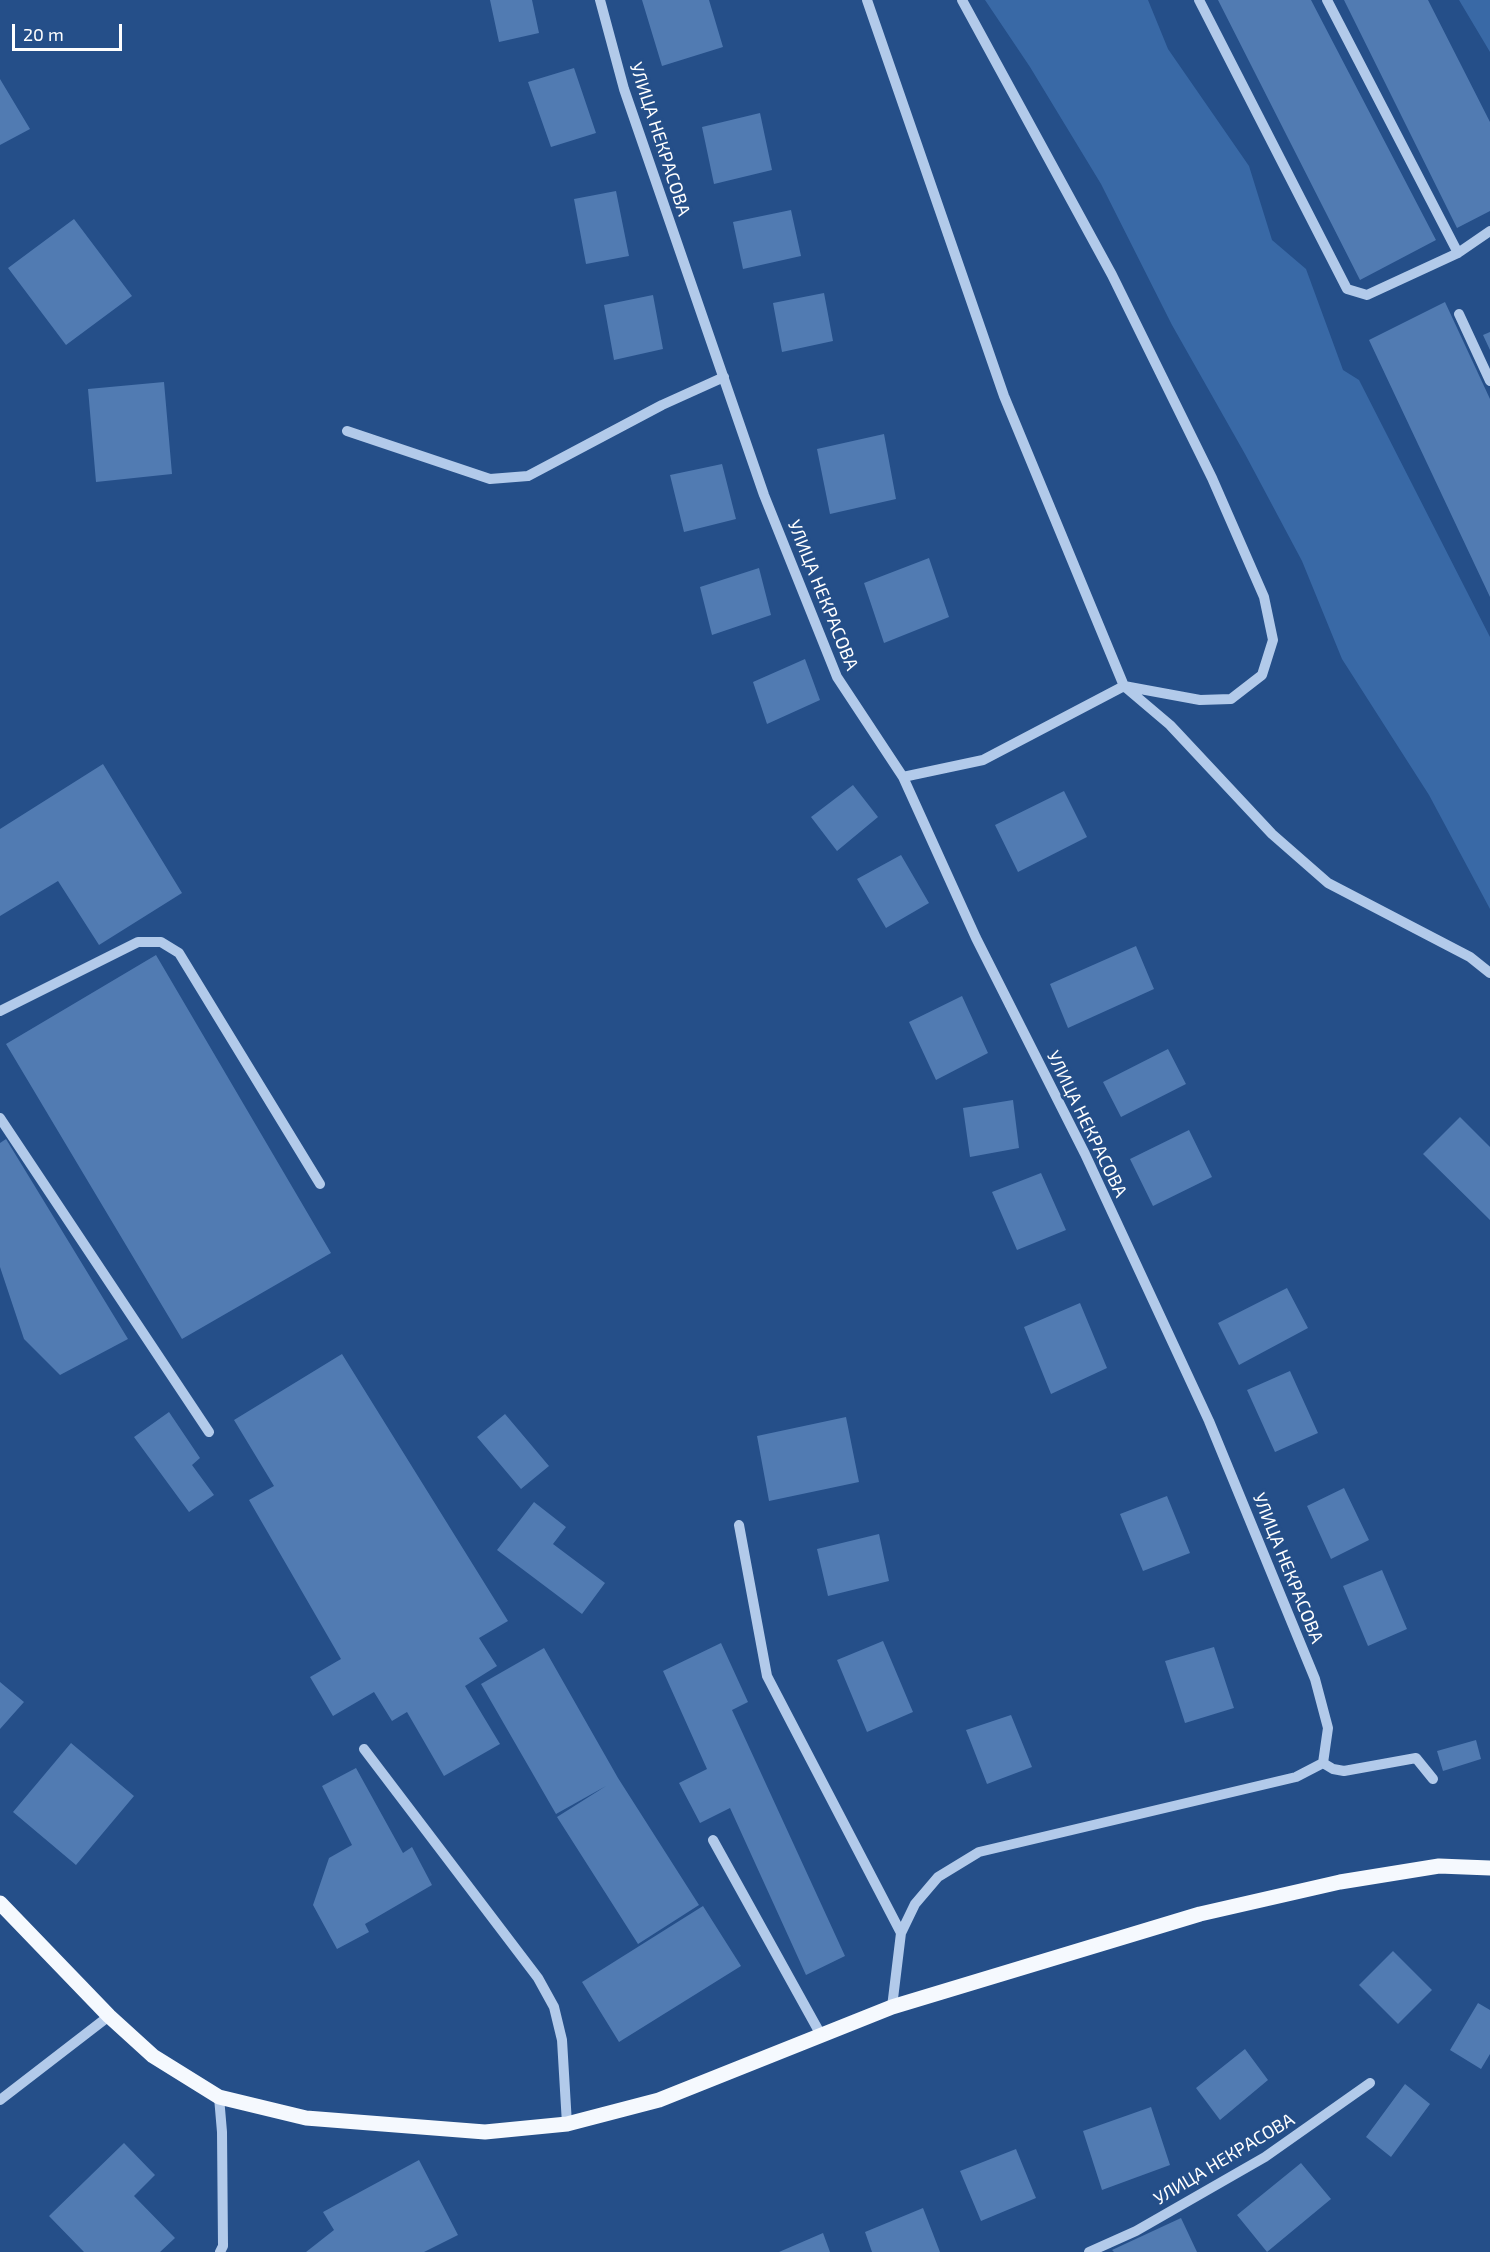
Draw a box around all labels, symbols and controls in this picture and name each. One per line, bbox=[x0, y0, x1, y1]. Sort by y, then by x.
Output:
scale bar bbox=[15, 12, 124, 50]
text: 20 m bbox=[23, 23, 64, 45]
street label: УЛИЦА НЕКРАСОВА bbox=[625, 59, 695, 219]
street label: УЛИЦА НЕКРАСОВА bbox=[783, 517, 863, 673]
street label: УЛИЦА НЕКРАСОВА bbox=[1042, 1047, 1132, 1201]
street label: УЛИЦА НЕКРАСОВА bbox=[1248, 1490, 1328, 1646]
street label: УЛИЦА НЕКРАСОВА bbox=[1150, 2108, 1298, 2210]

